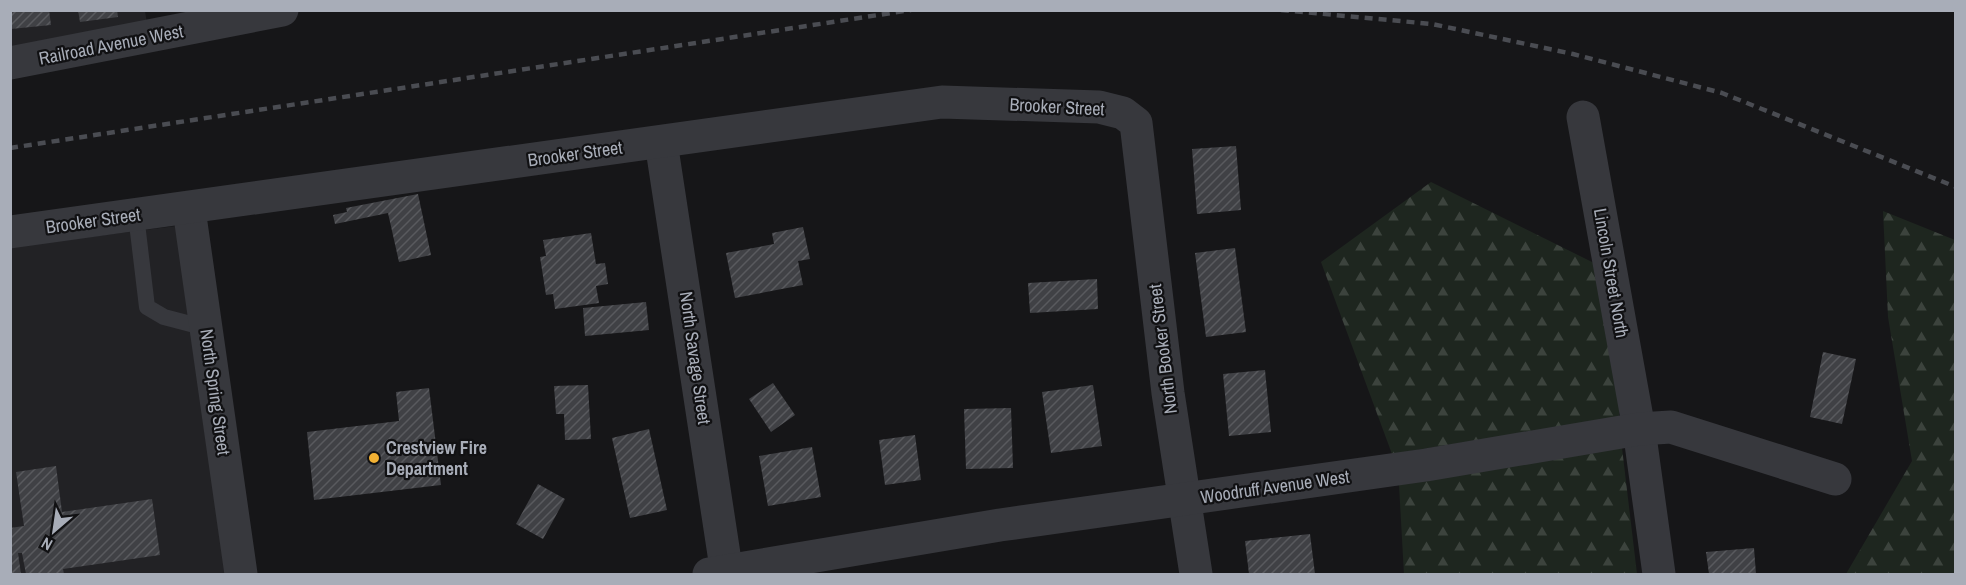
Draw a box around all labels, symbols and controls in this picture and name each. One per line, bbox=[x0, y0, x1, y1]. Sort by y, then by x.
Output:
street label: Railroad Avenue West bbox=[37, 18, 185, 71]
street label: Brooker Street bbox=[1009, 92, 1105, 121]
street label: Brooker Street bbox=[526, 135, 624, 173]
street label: Brooker Street bbox=[44, 202, 142, 240]
street label: Lincoln Street North bbox=[1588, 206, 1635, 340]
street label: North Booker Street bbox=[1142, 283, 1183, 415]
street label: North Savage Street bbox=[674, 290, 717, 426]
street label: North Spring Street bbox=[194, 327, 237, 457]
place label: Crestview Fire Department bbox=[386, 435, 487, 481]
marker: Crestview Fire Department bbox=[367, 451, 381, 465]
street label: Woodruff Avenue West bbox=[1199, 464, 1351, 509]
north arrow bbox=[24, 501, 84, 561]
text: N bbox=[37, 532, 56, 556]

